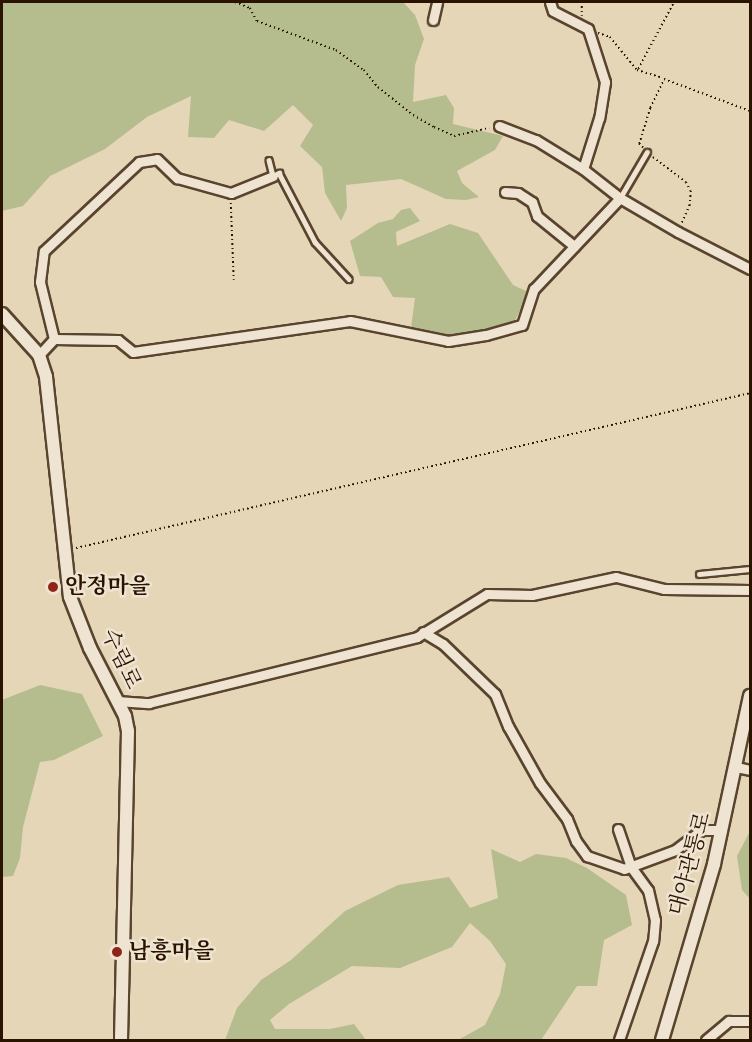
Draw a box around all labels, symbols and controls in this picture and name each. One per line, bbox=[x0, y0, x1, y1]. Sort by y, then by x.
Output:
place label: 안정마을 bbox=[65, 574, 150, 600]
marker: 안정마을 bbox=[46, 580, 60, 594]
street label: 수림로 bbox=[96, 625, 146, 693]
street label: 대야관통로 bbox=[663, 809, 717, 919]
place label: 남흥마을 bbox=[129, 939, 214, 965]
marker: 남흥마을 bbox=[110, 945, 124, 959]

